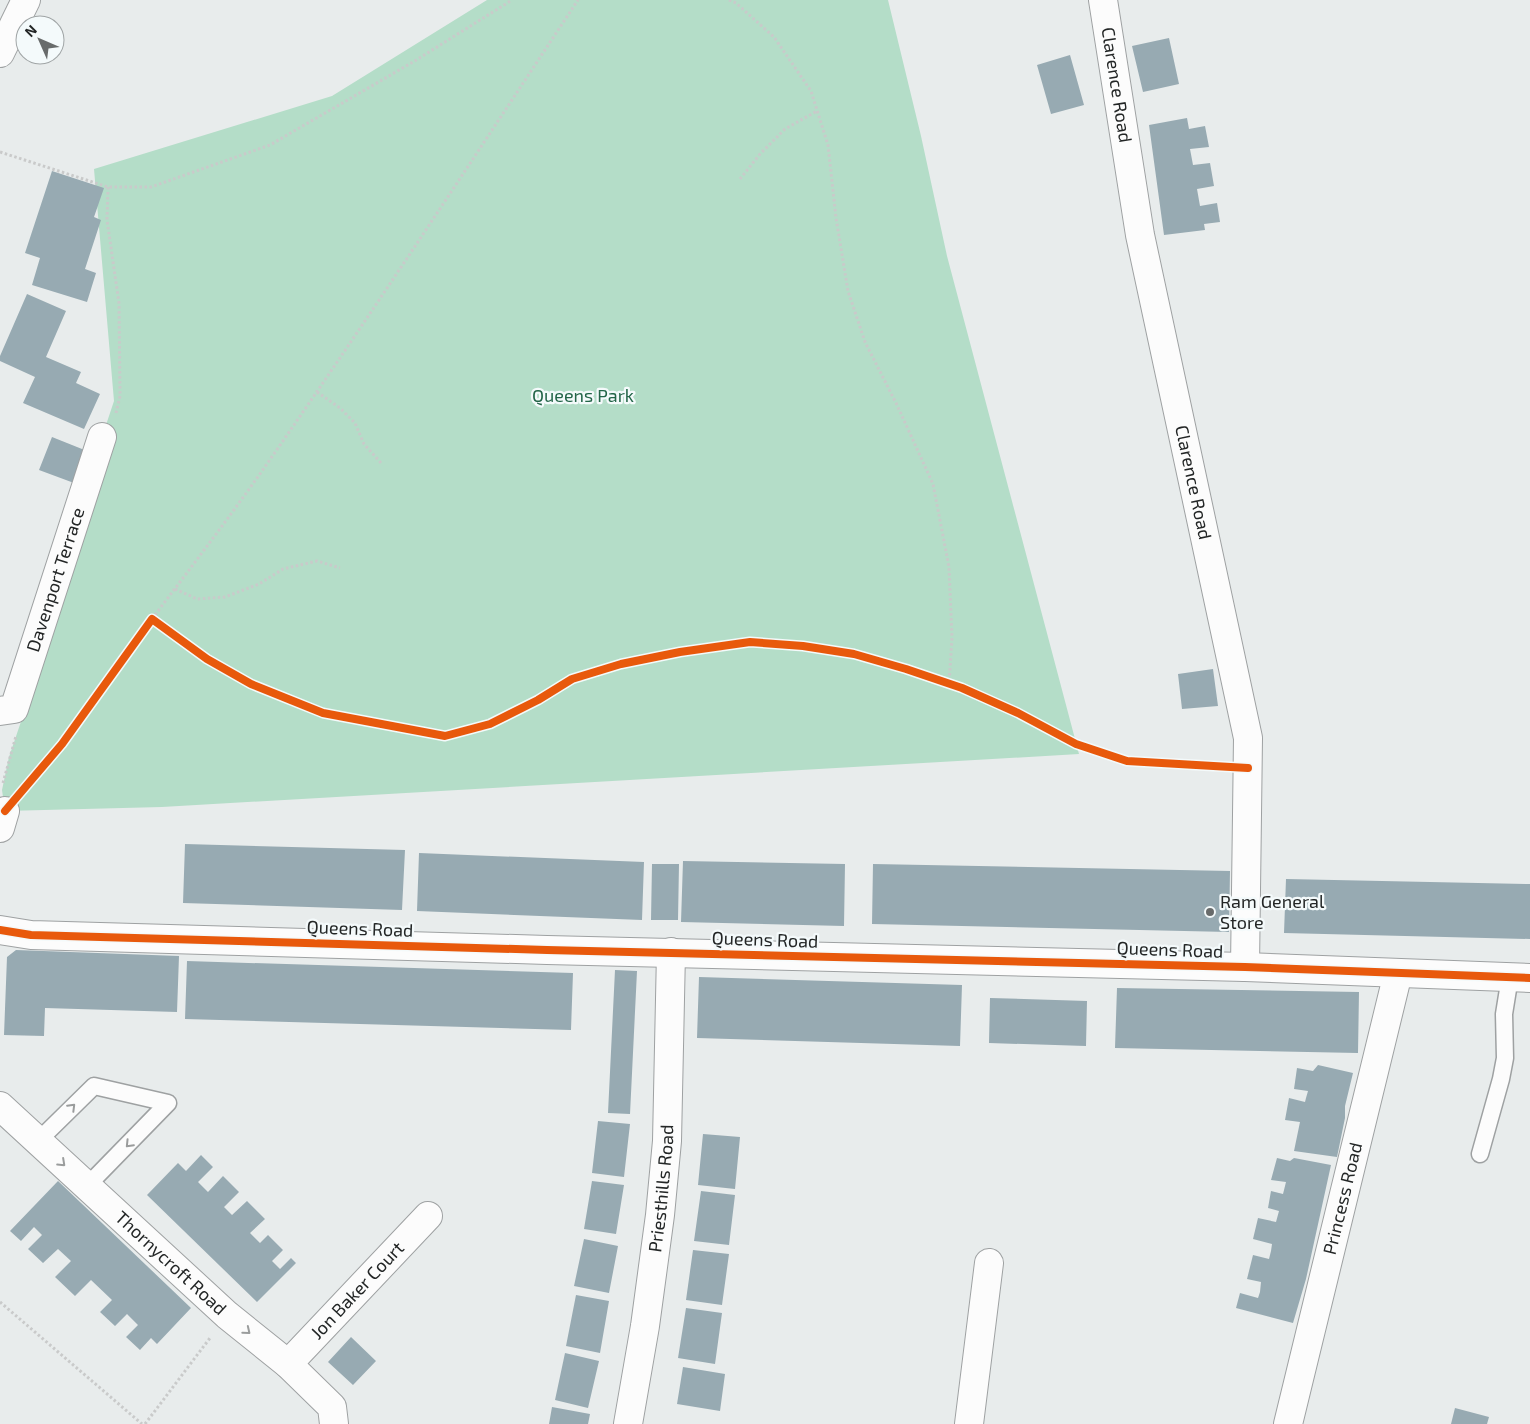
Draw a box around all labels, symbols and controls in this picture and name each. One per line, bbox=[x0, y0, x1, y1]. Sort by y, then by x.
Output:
north arrow bbox=[15, 15, 65, 65]
text: N bbox=[21, 21, 40, 40]
street label: Clarence Road bbox=[1097, 26, 1137, 144]
park label: Queens Park bbox=[532, 384, 634, 406]
street label: Clarence Road bbox=[1171, 423, 1217, 542]
street label: Davenport Terrace bbox=[21, 504, 89, 654]
place label: Ram General Store bbox=[1220, 890, 1325, 933]
marker: Ram General Store bbox=[1204, 906, 1216, 918]
street label: Queens Road bbox=[306, 915, 414, 941]
street label: Queens Road bbox=[711, 926, 819, 952]
street label: Queens Road bbox=[1116, 936, 1224, 962]
one-way arrow bbox=[67, 1104, 76, 1113]
street label: Priesthills Road bbox=[643, 1124, 677, 1254]
one-way arrow bbox=[125, 1138, 134, 1147]
street label: Princess Road bbox=[1318, 1140, 1366, 1257]
one-way arrow bbox=[56, 1157, 65, 1166]
street label: Thornycroft Road bbox=[111, 1206, 232, 1319]
street label: Jon Baker Court bbox=[305, 1236, 408, 1343]
one-way arrow bbox=[241, 1326, 250, 1335]

